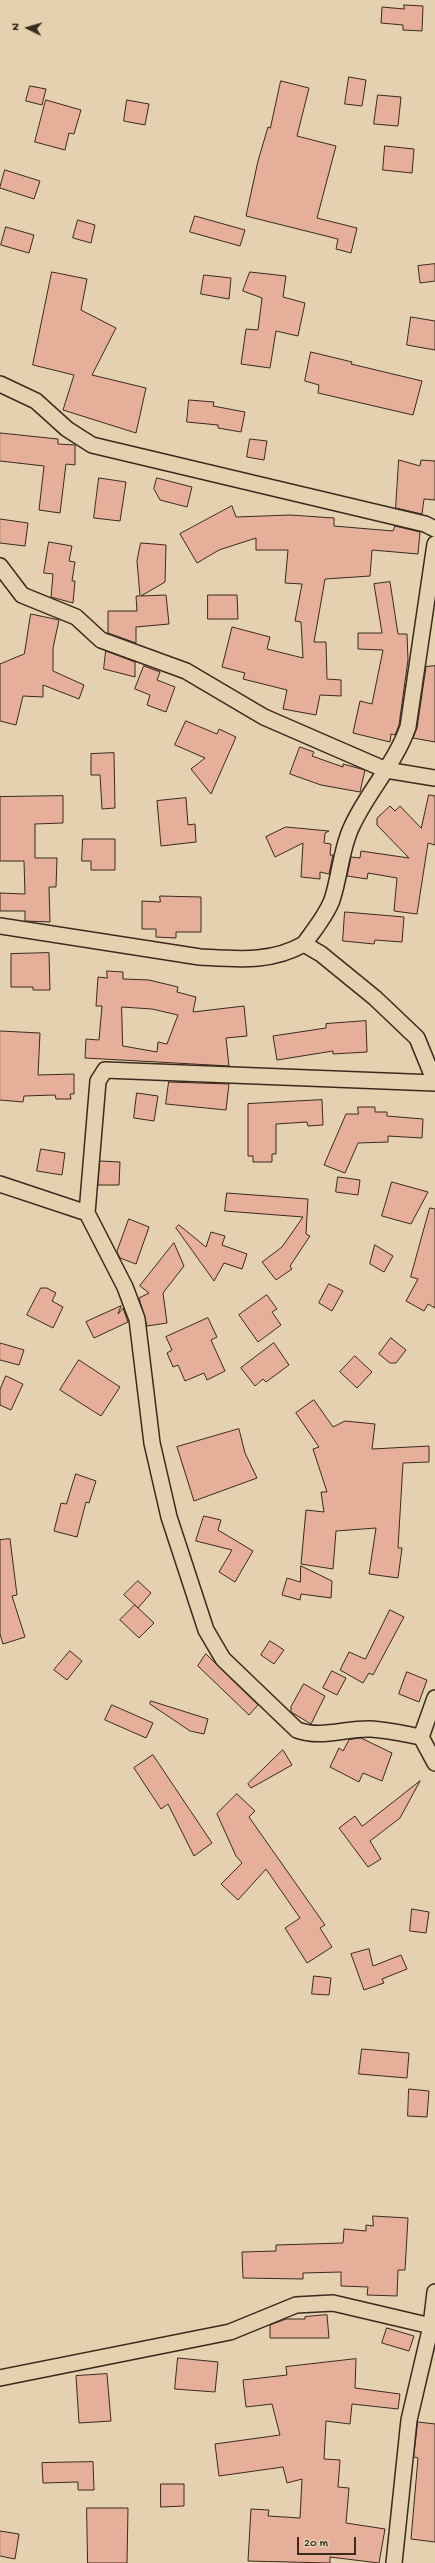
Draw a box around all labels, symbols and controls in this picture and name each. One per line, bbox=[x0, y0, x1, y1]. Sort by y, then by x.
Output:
north arrow bbox=[8, 8, 48, 48]
text: N bbox=[10, 23, 22, 31]
scale bar bbox=[299, 2529, 358, 2555]
text: 20 m bbox=[304, 2537, 328, 2551]

